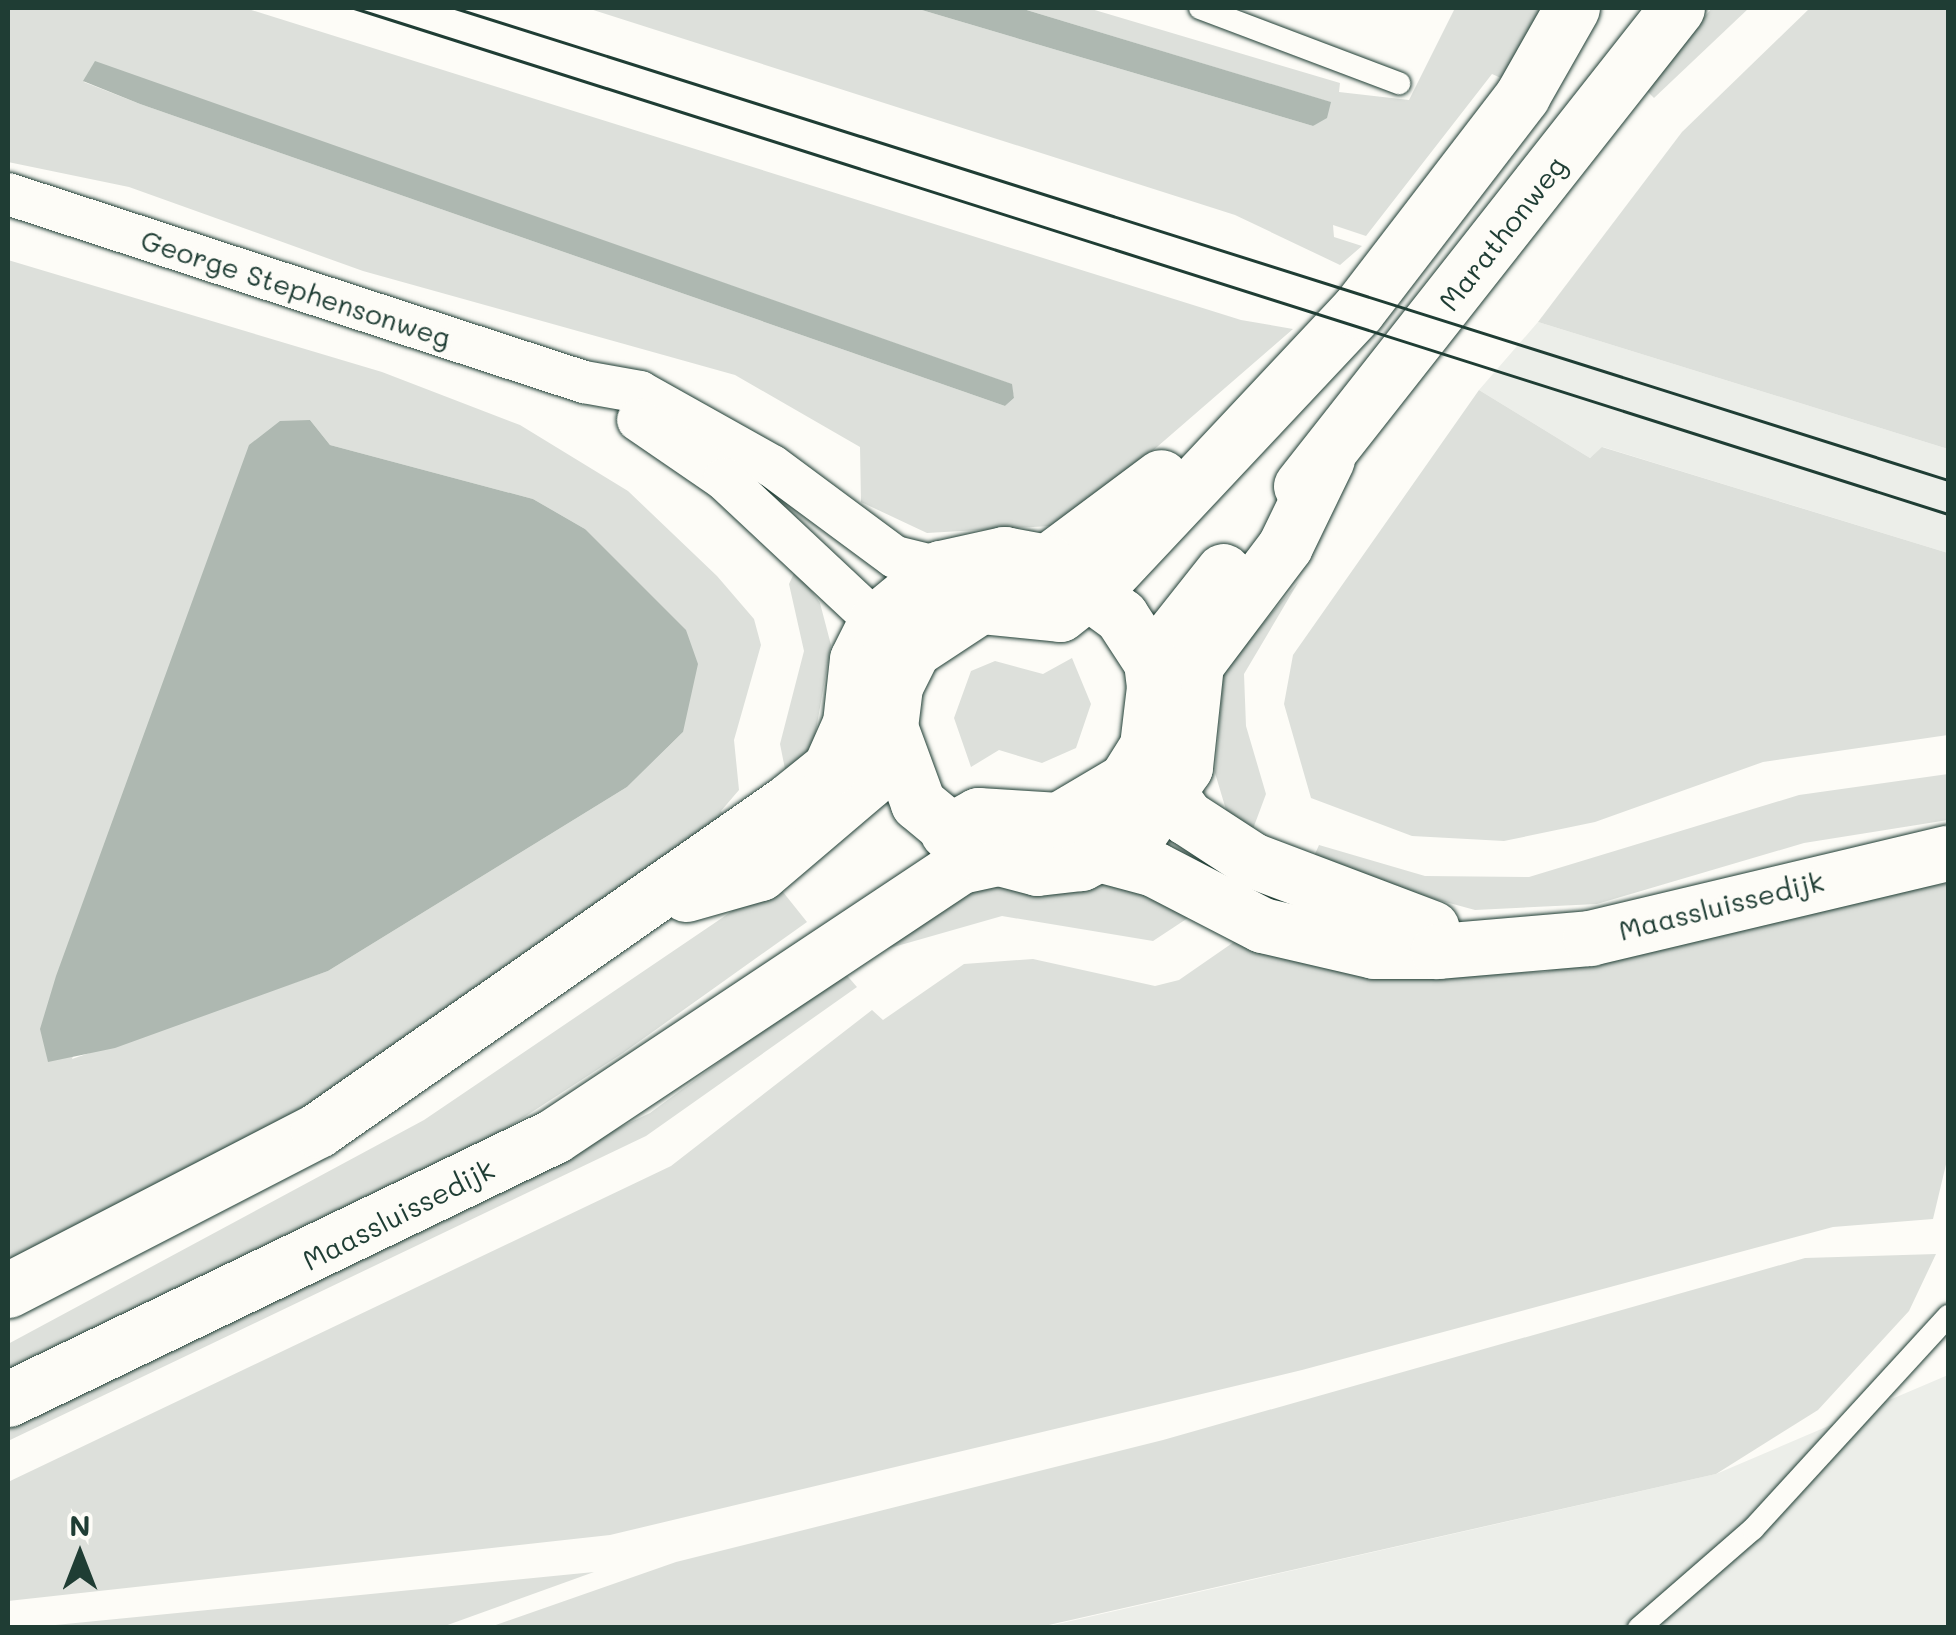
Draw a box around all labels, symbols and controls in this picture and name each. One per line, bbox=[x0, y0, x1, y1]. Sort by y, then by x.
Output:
street label: Marathonweg bbox=[1431, 149, 1573, 317]
street label: George Stephensonweg bbox=[137, 222, 455, 354]
street label: Maassluissedijk bbox=[1615, 863, 1827, 947]
street label: Maassluissedijk bbox=[297, 1151, 499, 1277]
north arrow bbox=[30, 1505, 130, 1605]
text: N bbox=[69, 1507, 91, 1543]

